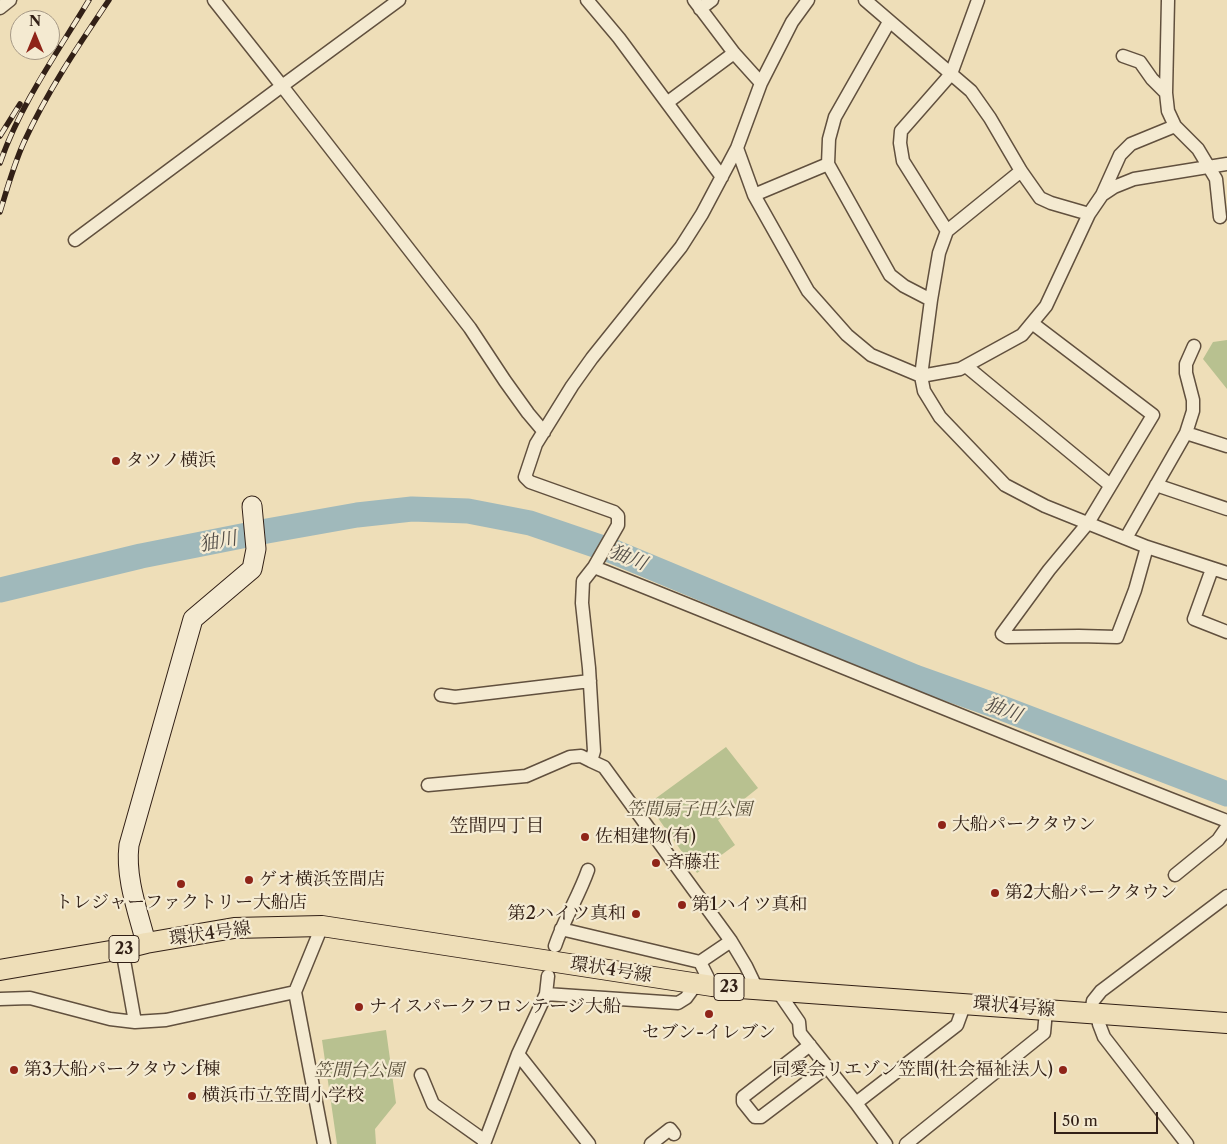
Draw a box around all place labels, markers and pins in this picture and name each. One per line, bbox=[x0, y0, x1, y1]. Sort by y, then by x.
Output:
place label: タツノ横浜 bbox=[126, 450, 216, 472]
marker: タツノ横浜 bbox=[110, 455, 122, 467]
place label: 大船パークタウン bbox=[952, 814, 1096, 836]
marker: 大船パークタウン bbox=[936, 819, 948, 831]
place label: 佐相建物(有) bbox=[595, 826, 696, 848]
marker: 佐相建物(有) bbox=[579, 831, 591, 843]
place label: 斉藤荘 bbox=[666, 852, 720, 874]
marker: 斉藤荘 bbox=[650, 857, 662, 869]
place label: ゲオ横浜笠間店 bbox=[259, 869, 385, 891]
marker: ゲオ横浜笠間店 bbox=[243, 874, 255, 886]
marker: トレジャーファクトリー大船店 bbox=[175, 878, 187, 890]
place label: 第2大船パークタウン bbox=[1005, 882, 1177, 904]
marker: 第2大船パークタウン bbox=[989, 887, 1001, 899]
place label: トレジャーファクトリー大船店 bbox=[55, 892, 307, 914]
place label: 第1ハイツ真和 bbox=[692, 894, 808, 916]
marker: 第1ハイツ真和 bbox=[676, 899, 688, 911]
place label: 第2ハイツ真和 bbox=[508, 903, 626, 925]
marker: 第2ハイツ真和 bbox=[630, 908, 642, 920]
place label: ナイスパークフロンテージ大船 bbox=[369, 996, 621, 1018]
marker: ナイスパークフロンテージ大船 bbox=[353, 1001, 365, 1013]
marker: セブン-イレブン bbox=[703, 1008, 715, 1020]
place label: セブン-イレブン bbox=[642, 1022, 776, 1044]
place label: 第3大船パークタウンf棟 bbox=[24, 1059, 220, 1081]
place label: 同愛会リエゾン笠間(社会福祉法人) bbox=[772, 1059, 1053, 1081]
marker: 第3大船パークタウンf棟 bbox=[8, 1064, 20, 1076]
marker: 同愛会リエゾン笠間(社会福祉法人) bbox=[1057, 1064, 1069, 1076]
place label: 横浜市立笠間小学校 bbox=[202, 1085, 364, 1107]
marker: 横浜市立笠間小学校 bbox=[186, 1090, 198, 1102]

